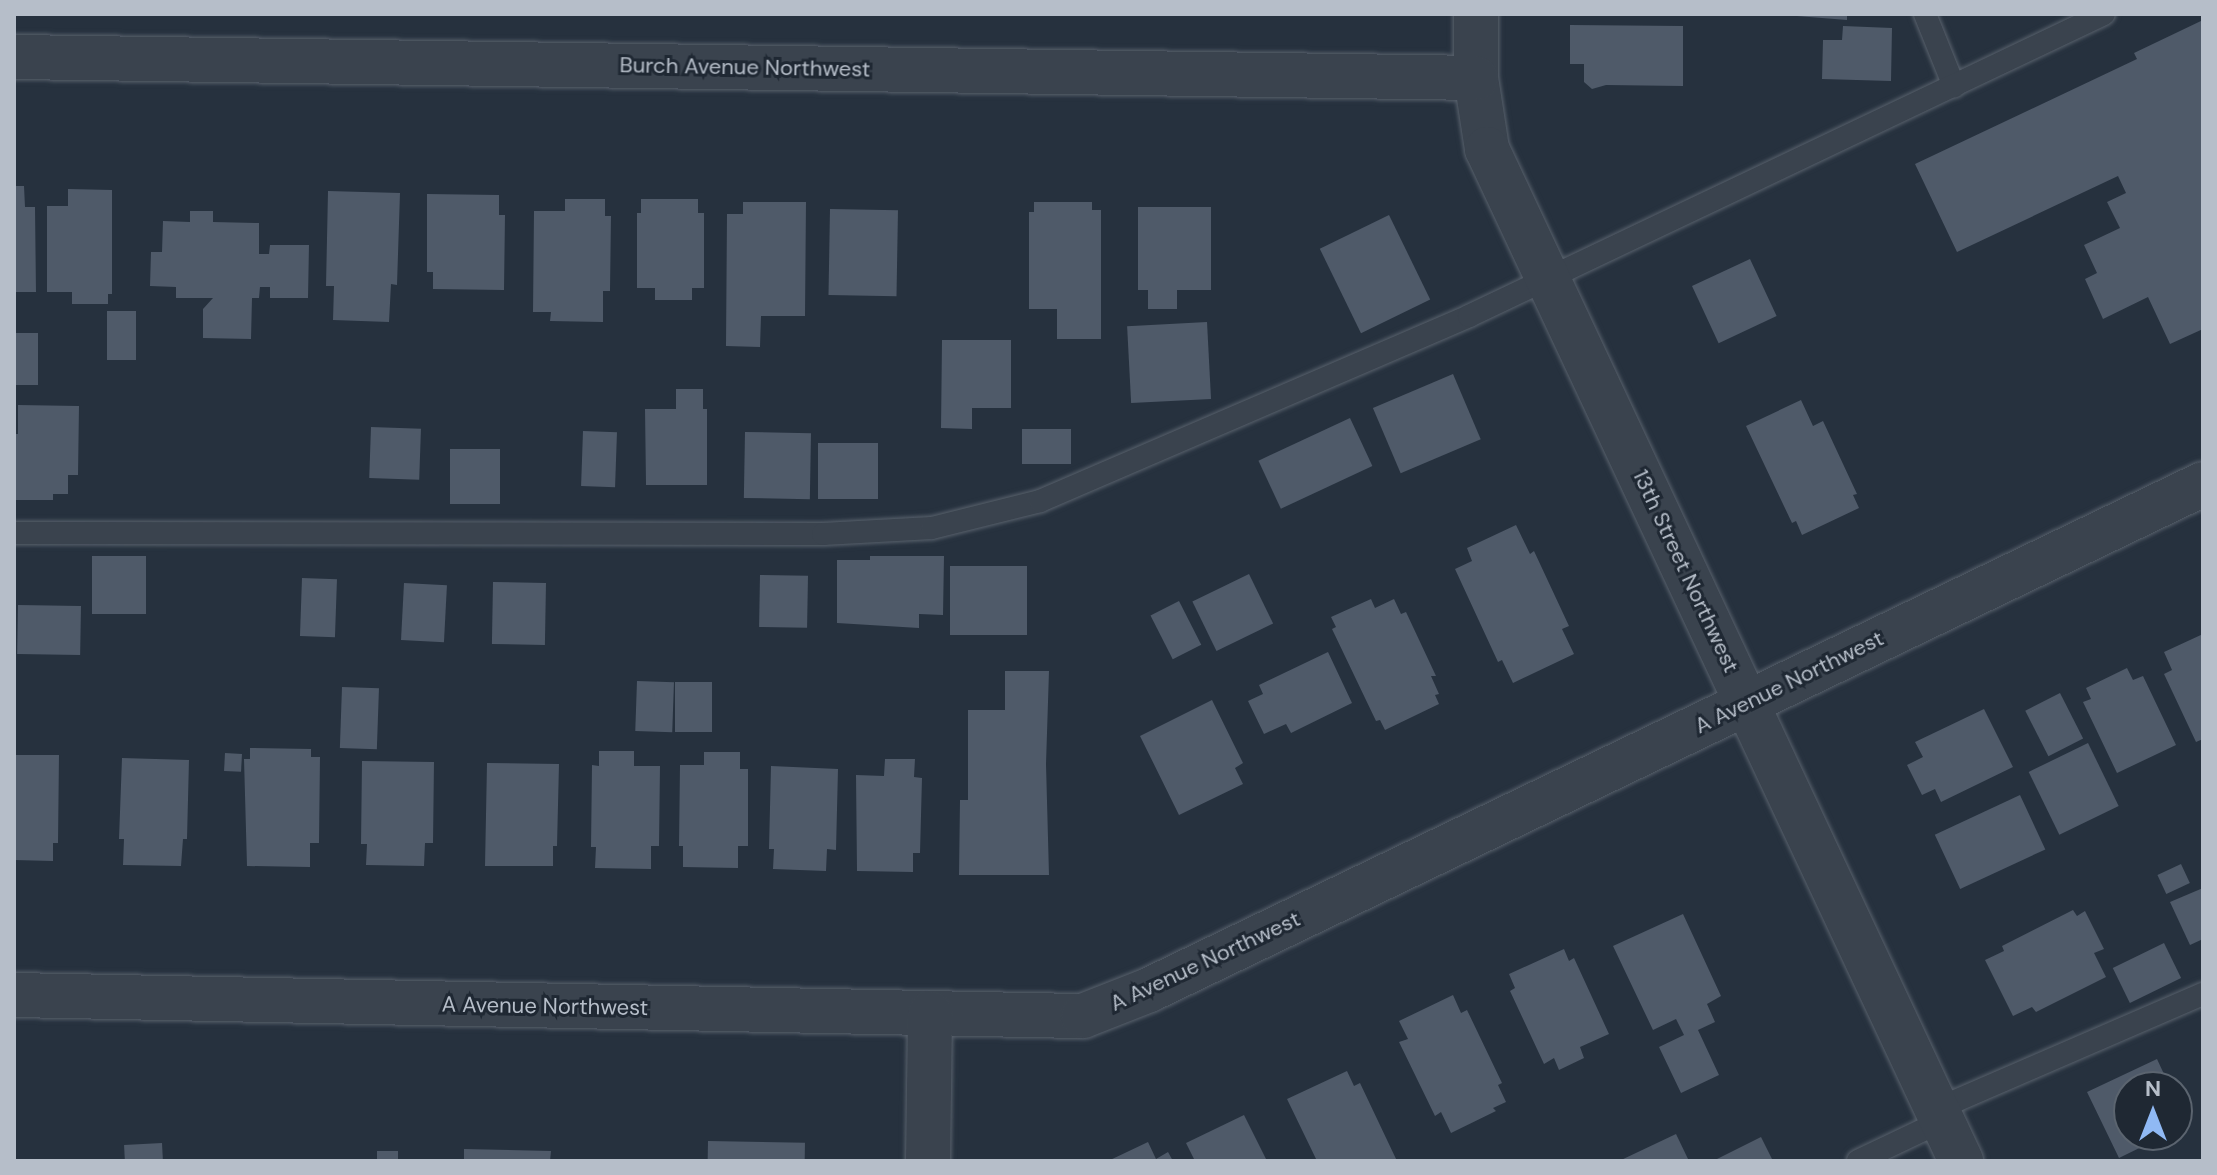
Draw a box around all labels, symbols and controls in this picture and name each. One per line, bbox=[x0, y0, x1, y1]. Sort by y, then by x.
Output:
street label: Burch Avenue Northwest bbox=[619, 52, 871, 82]
street label: 13th Street Northwest bbox=[1627, 465, 1745, 677]
street label: A Avenue Northwest bbox=[1690, 625, 1888, 739]
street label: A Avenue Northwest bbox=[1106, 905, 1304, 1017]
street label: A Avenue Northwest bbox=[441, 991, 649, 1021]
north arrow bbox=[2113, 1071, 2193, 1151]
text: N bbox=[2145, 1074, 2161, 1103]

